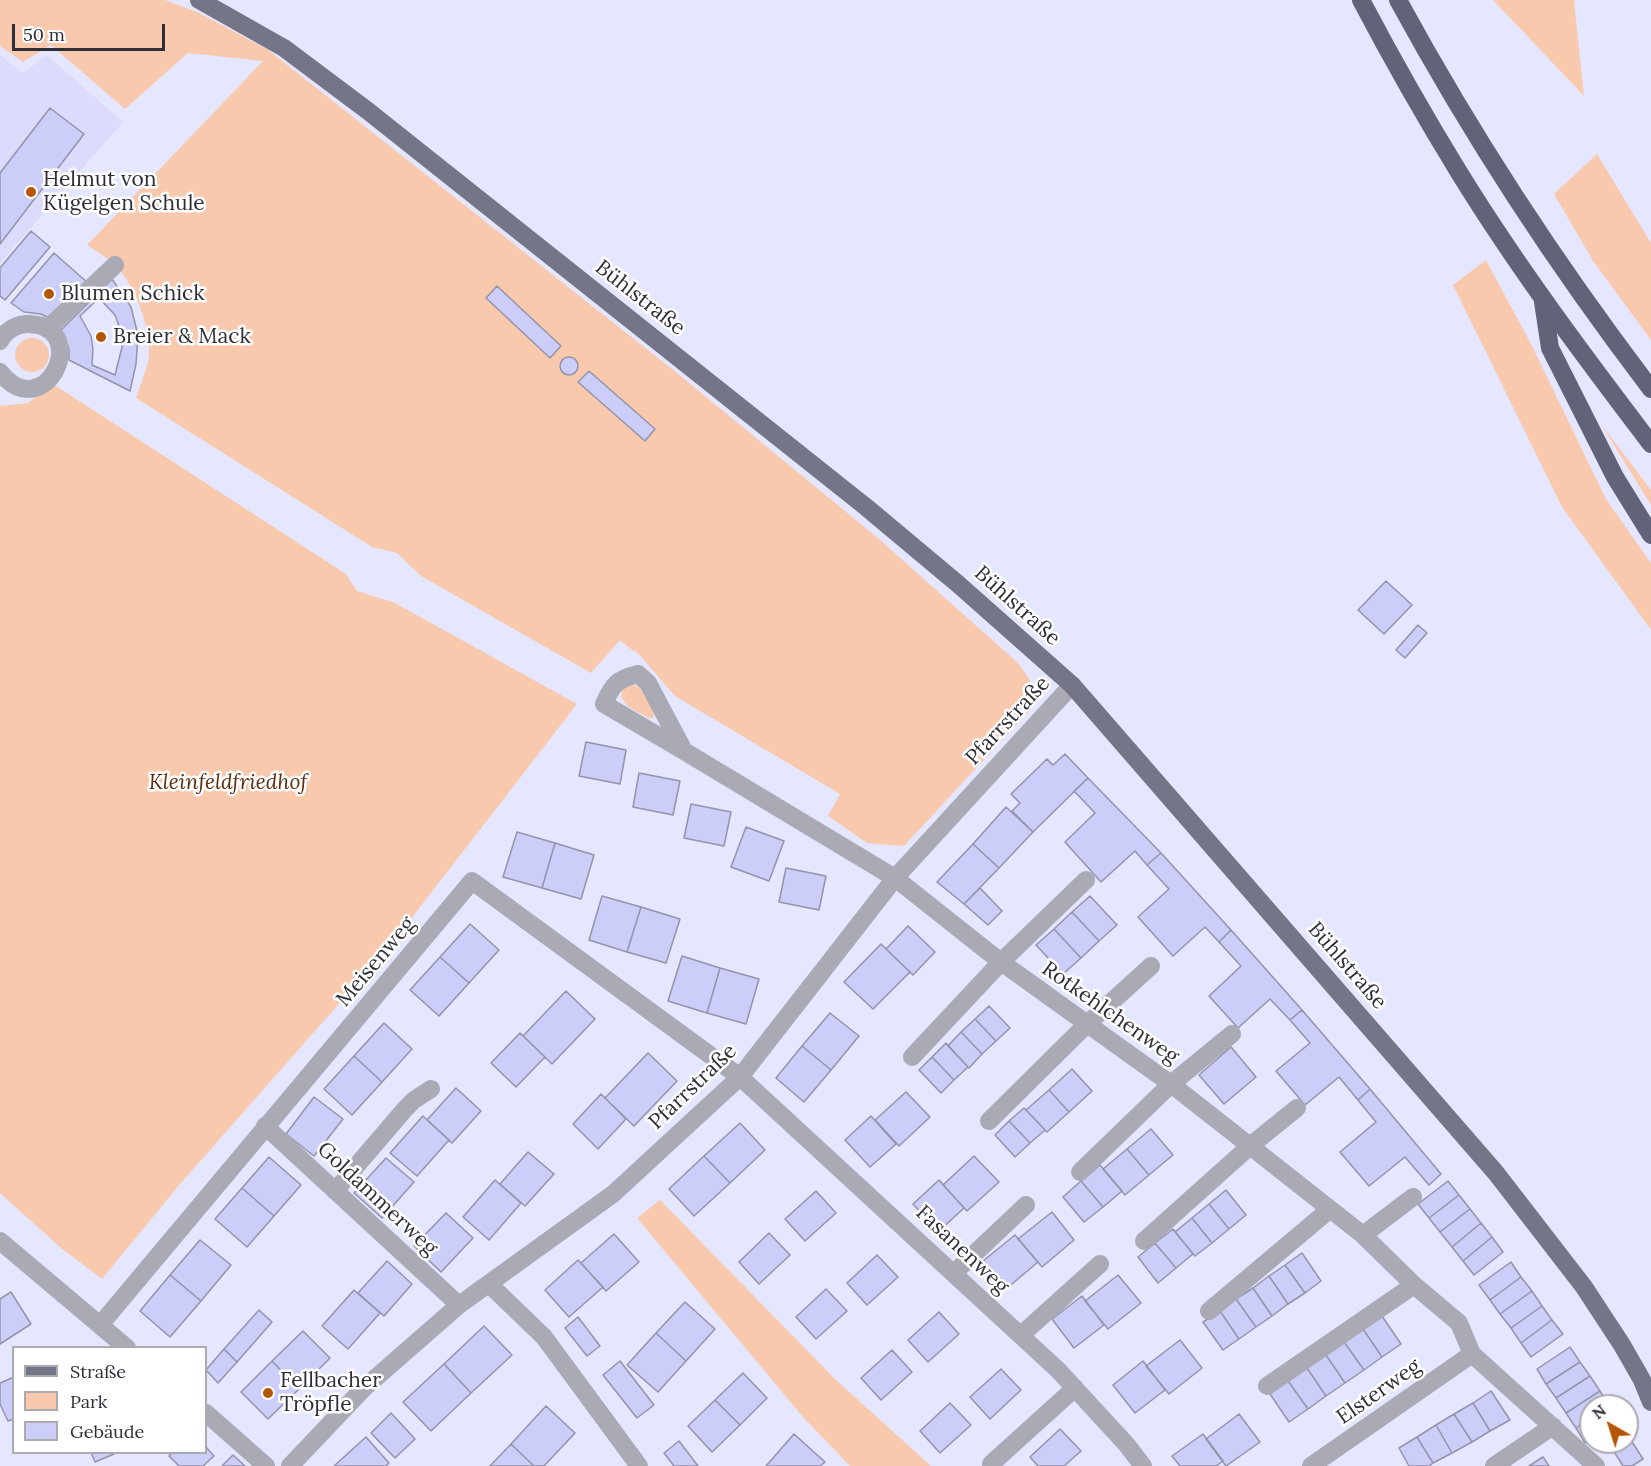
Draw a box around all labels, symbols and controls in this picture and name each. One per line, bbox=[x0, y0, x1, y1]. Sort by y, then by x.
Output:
scale bar bbox=[15, 12, 168, 50]
text: 50 m bbox=[23, 23, 65, 46]
place label: Helmut von Kügelgen Schule bbox=[43, 167, 205, 217]
marker: Helmut von Kügelgen Schule bbox=[24, 185, 38, 199]
street label: Bühlstraße bbox=[590, 255, 690, 341]
place label: Blumen Schick bbox=[61, 281, 205, 307]
marker: Blumen Schick bbox=[42, 287, 56, 301]
place label: Breier & Mack bbox=[113, 324, 251, 350]
marker: Breier & Mack bbox=[94, 330, 108, 344]
street label: Bühlstraße bbox=[969, 561, 1065, 651]
street label: Pfarrstraße bbox=[961, 671, 1055, 771]
park label: Kleinfeldfriedhof bbox=[149, 770, 307, 796]
street label: Meisenweg bbox=[331, 912, 421, 1012]
street label: Bühlstraße bbox=[1302, 917, 1392, 1015]
street label: Rotkehlchenweg bbox=[1037, 956, 1183, 1070]
street label: Pfarrstraße bbox=[644, 1039, 742, 1135]
street label: Goldammerweg bbox=[312, 1137, 442, 1261]
street label: Fasanenweg bbox=[910, 1200, 1014, 1300]
legend bbox=[12, 1346, 207, 1454]
street label: Elsterweg bbox=[1332, 1354, 1426, 1430]
text: Straße bbox=[70, 1360, 126, 1383]
place label: Fellbacher Tröpfle bbox=[280, 1368, 381, 1418]
marker: Fellbacher Tröpfle bbox=[261, 1386, 275, 1400]
text: Park bbox=[70, 1390, 107, 1413]
north arrow bbox=[1579, 1394, 1639, 1454]
text: N bbox=[1588, 1400, 1610, 1423]
text: Gebäude bbox=[70, 1420, 144, 1443]

